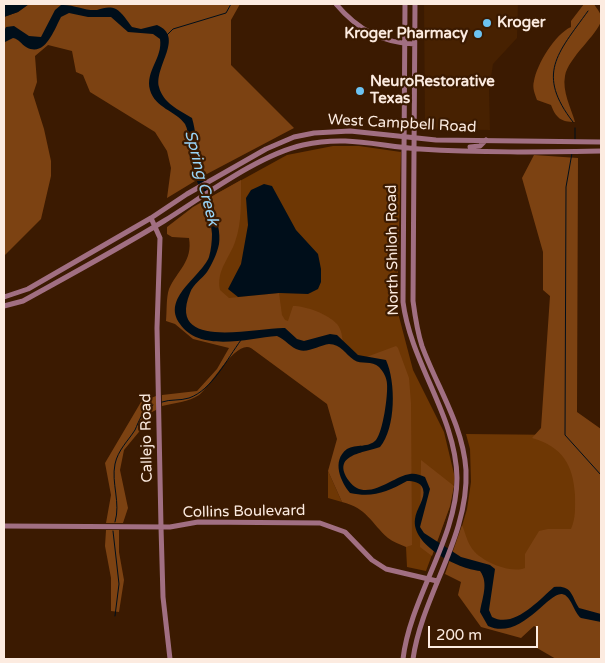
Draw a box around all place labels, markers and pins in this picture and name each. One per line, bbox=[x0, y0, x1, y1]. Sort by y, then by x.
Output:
place label: Kroger bbox=[497, 14, 545, 32]
marker: Kroger bbox=[481, 17, 493, 29]
place label: Kroger Pharmacy bbox=[344, 25, 468, 43]
marker: Kroger Pharmacy bbox=[472, 28, 484, 40]
place label: NeuroRestorative Texas bbox=[370, 73, 495, 108]
marker: NeuroRestorative Texas bbox=[354, 85, 366, 97]

